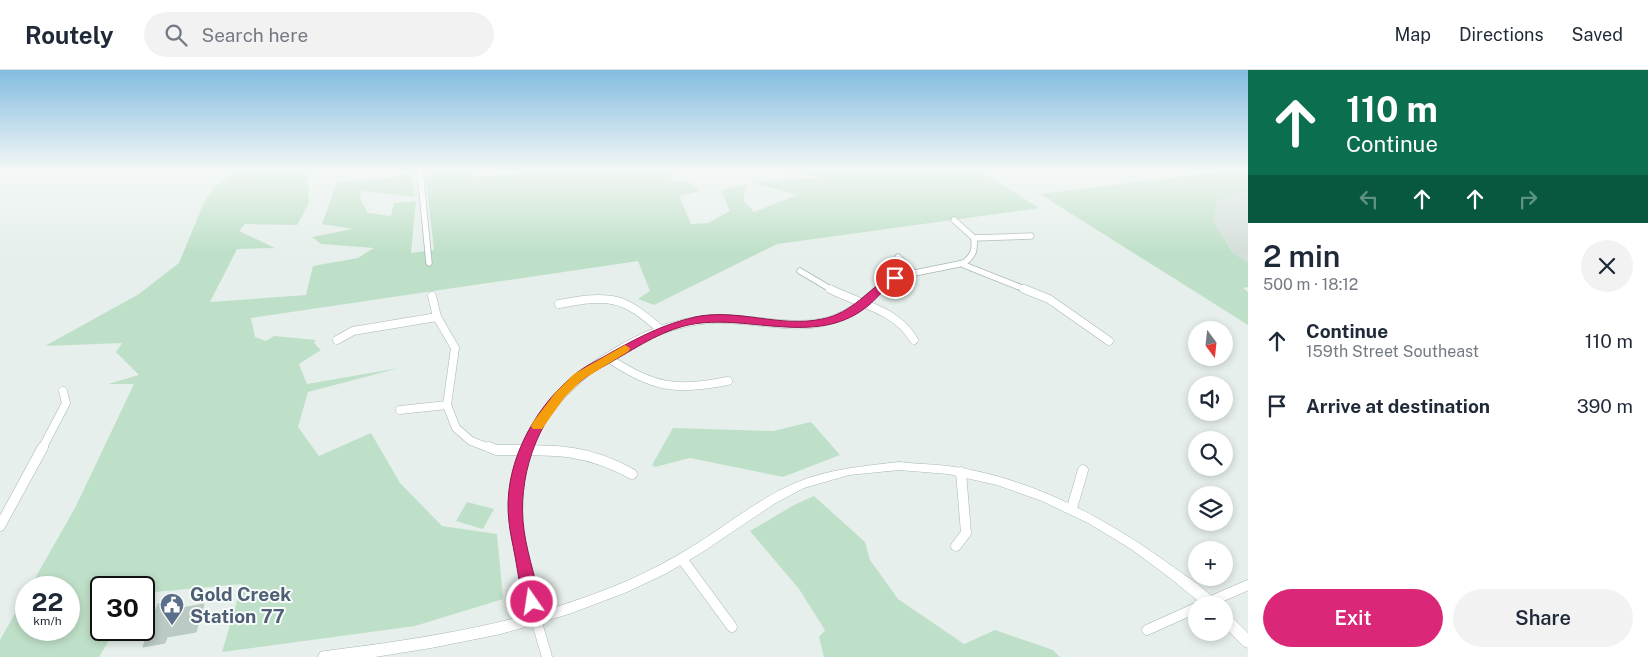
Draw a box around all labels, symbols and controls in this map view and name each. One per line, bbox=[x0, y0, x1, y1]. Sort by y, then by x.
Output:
search box bbox=[144, 12, 494, 57]
text: Routely bbox=[25, 21, 114, 49]
icon: search bbox=[162, 21, 190, 49]
text: Search here bbox=[202, 24, 308, 46]
text: Map bbox=[1394, 24, 1431, 45]
text: Directions bbox=[1459, 24, 1544, 45]
text: Saved bbox=[1572, 24, 1623, 45]
text: 110 m bbox=[1346, 89, 1438, 130]
icon: ahead bbox=[1263, 90, 1328, 155]
text: Continue bbox=[1346, 131, 1438, 157]
icon: left bbox=[1355, 185, 1383, 213]
icon: ahead bbox=[1408, 185, 1436, 213]
icon: ahead bbox=[1461, 185, 1489, 213]
icon: right bbox=[1514, 185, 1542, 213]
text: 2 min bbox=[1263, 238, 1340, 274]
button: close bbox=[1581, 240, 1633, 292]
pin bbox=[874, 257, 916, 299]
icon: arrive bbox=[881, 264, 909, 292]
text: 500 m · 18:12 bbox=[1263, 275, 1358, 294]
text: Continue bbox=[1306, 320, 1388, 342]
north arrow bbox=[1188, 321, 1232, 366]
map controls bbox=[1188, 321, 1233, 641]
icon: ahead bbox=[1263, 327, 1291, 355]
text: 110 m bbox=[1585, 330, 1633, 352]
text: 159th Street Southeast bbox=[1306, 342, 1479, 361]
button: sound bbox=[1188, 376, 1233, 421]
icon: arrive bbox=[1263, 392, 1291, 420]
text: Arrive at destination bbox=[1306, 395, 1490, 417]
text: 390 m bbox=[1577, 395, 1633, 417]
button: search bbox=[1188, 431, 1233, 476]
button: layers bbox=[1188, 486, 1233, 531]
button: + bbox=[1188, 541, 1233, 586]
position arrow bbox=[505, 575, 557, 627]
speed limit sign: 30 bbox=[90, 576, 155, 641]
place label: Gold Creek Station 77 bbox=[190, 583, 291, 627]
text: 22 bbox=[32, 587, 63, 617]
button: Exit bbox=[1263, 589, 1443, 647]
button: Share bbox=[1453, 589, 1633, 647]
public building icon: Gold Creek Station 77 bbox=[159, 592, 185, 626]
button: − bbox=[1188, 596, 1233, 641]
text: km/h bbox=[33, 614, 62, 628]

